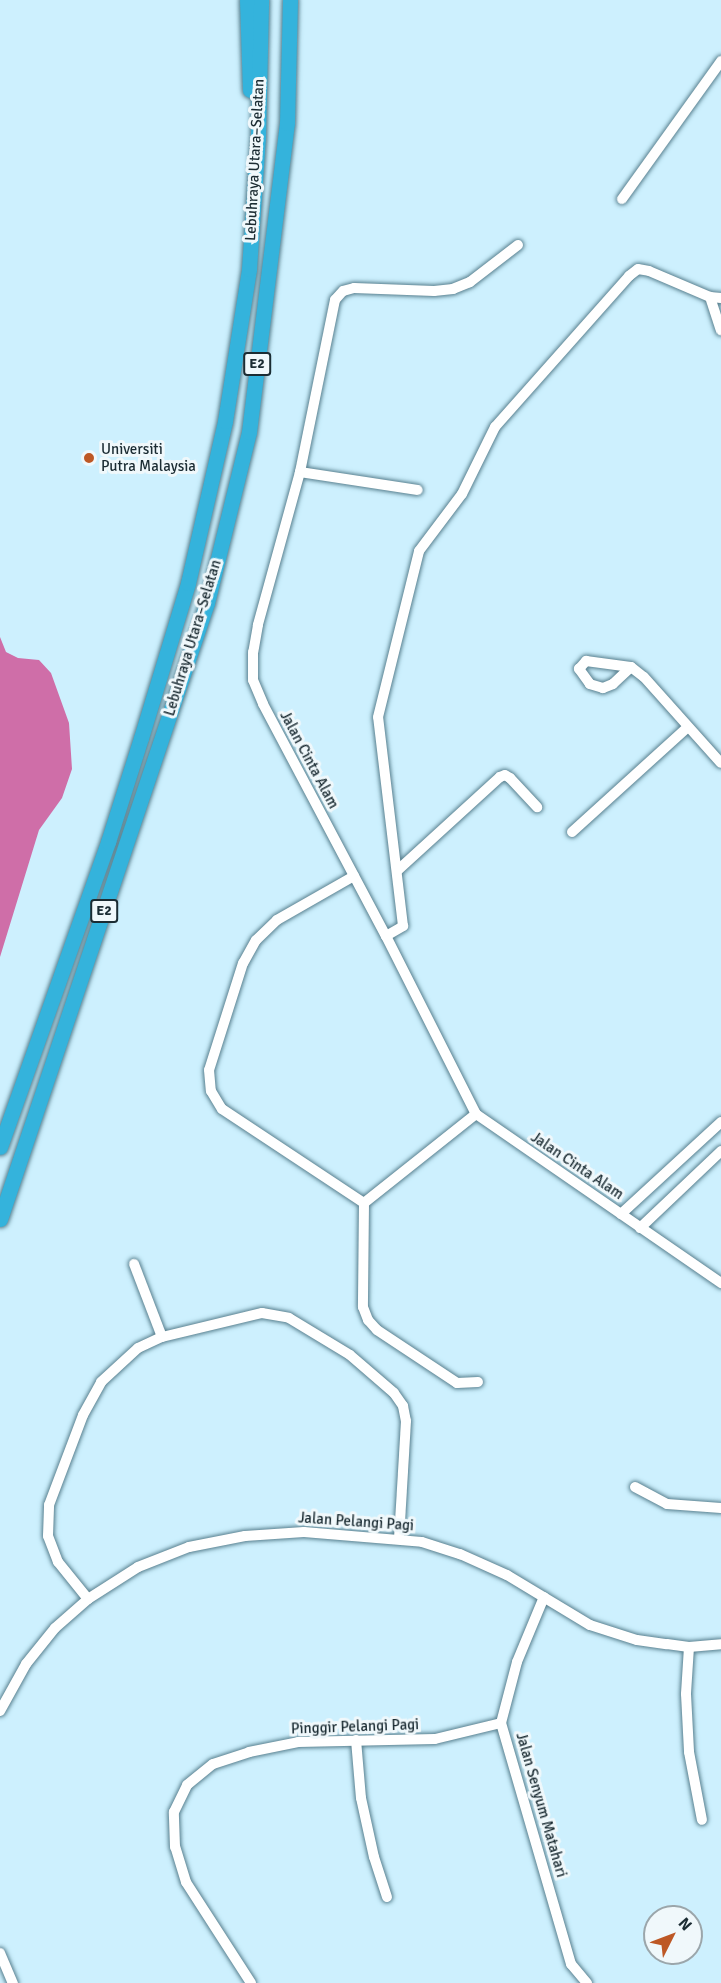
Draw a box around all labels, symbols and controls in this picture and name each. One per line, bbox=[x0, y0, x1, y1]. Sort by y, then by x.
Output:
street label: Lebuhraya Utara–Selatan bbox=[242, 78, 268, 242]
road number: E2 bbox=[242, 353, 272, 375]
place label: Universiti Putra Malaysia bbox=[101, 440, 196, 475]
marker: Universiti Putra Malaysia bbox=[82, 451, 96, 465]
street label: Lebuhraya Utara–Selatan bbox=[161, 558, 225, 718]
street label: Jalan Cinta Alam bbox=[276, 708, 342, 812]
road number: E2 bbox=[89, 900, 119, 922]
street label: Jalan Cinta Alam bbox=[527, 1128, 627, 1204]
street label: Jalan Pelangi Pagi bbox=[297, 1509, 415, 1535]
street label: Pinggir Pelangi Pagi bbox=[291, 1716, 419, 1738]
street label: Jalan Senyum Matahari bbox=[512, 1731, 570, 1879]
north arrow bbox=[643, 1905, 703, 1965]
text: N bbox=[674, 1913, 696, 1935]

